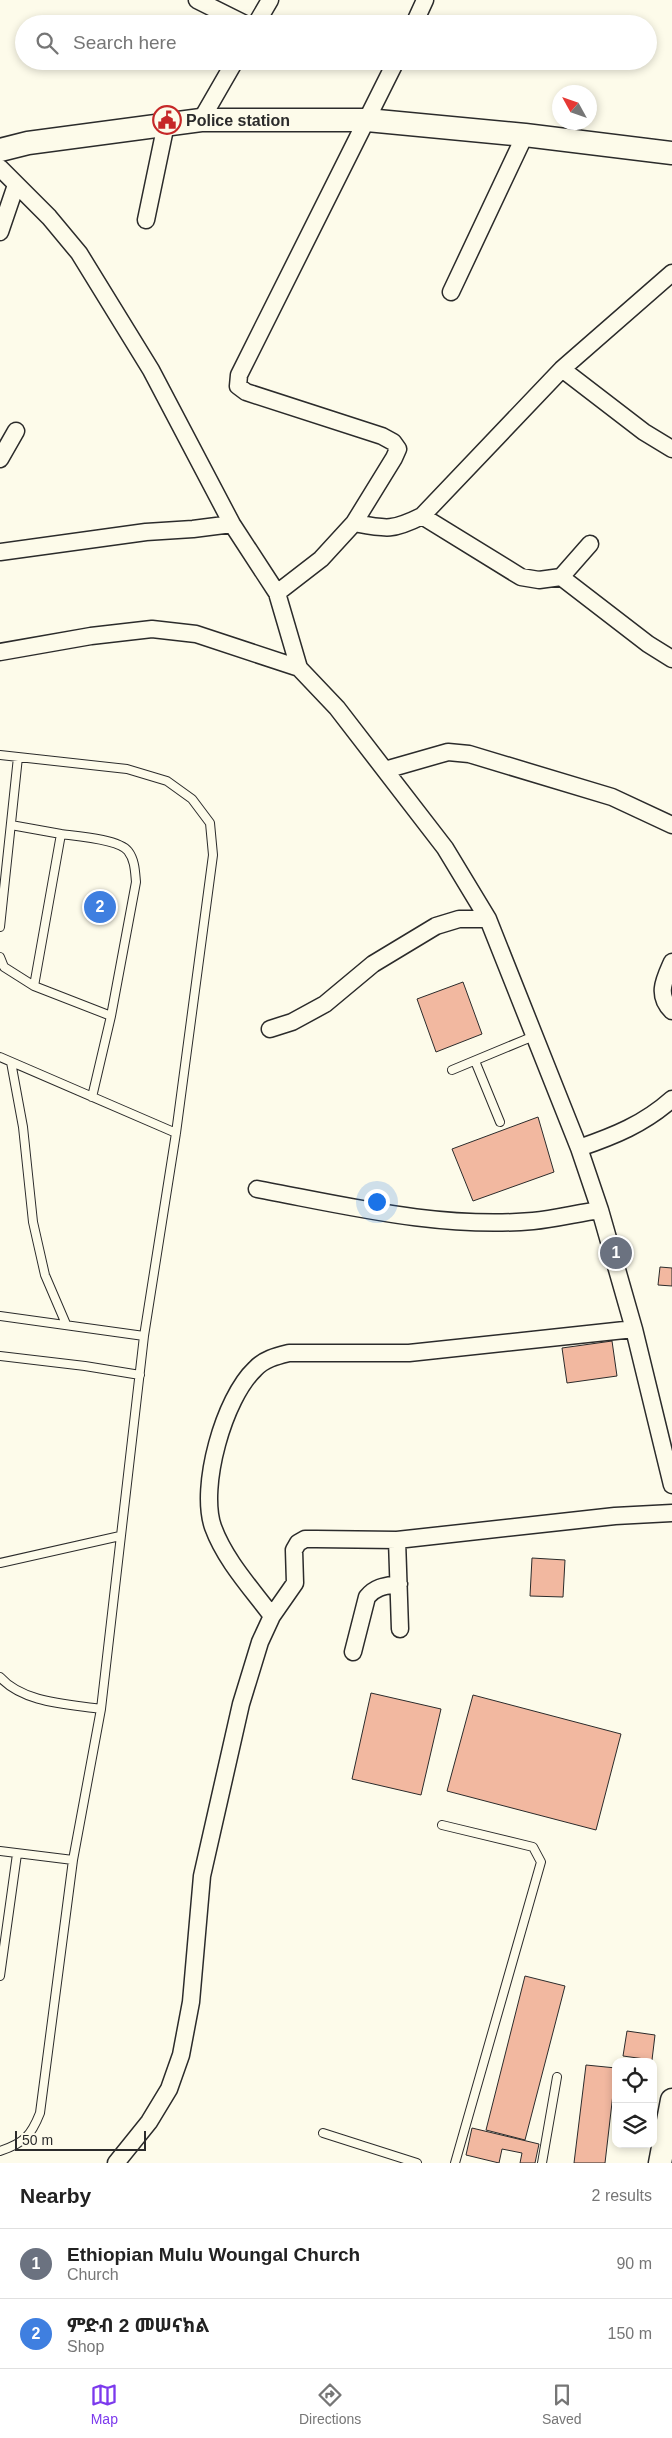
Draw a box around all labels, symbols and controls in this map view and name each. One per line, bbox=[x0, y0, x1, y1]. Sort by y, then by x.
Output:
search box bbox=[15, 15, 657, 70]
icon: search bbox=[33, 29, 61, 57]
text: Search here bbox=[73, 32, 177, 53]
north arrow bbox=[552, 85, 597, 130]
public building icon: Police station bbox=[152, 105, 182, 135]
place label: Police station bbox=[186, 112, 290, 129]
pin: 2 bbox=[84, 888, 116, 926]
your location bbox=[364, 1189, 390, 1215]
pin: 1 bbox=[600, 1234, 632, 1272]
map controls bbox=[612, 2058, 657, 2148]
button: locate bbox=[612, 2058, 657, 2103]
button: layers bbox=[612, 2103, 657, 2148]
scale bar bbox=[15, 2128, 146, 2151]
text: 50 m bbox=[22, 2132, 53, 2148]
text: Nearby bbox=[20, 2184, 91, 2207]
text: 2 results bbox=[592, 2187, 652, 2204]
text: Ethiopian Mulu Woungal Church bbox=[67, 2244, 360, 2265]
text: 1 bbox=[32, 2255, 40, 2272]
text: 90 m bbox=[616, 2255, 652, 2272]
text: Church bbox=[67, 2266, 119, 2283]
text: ምድብ 2 መሠናክል bbox=[67, 2315, 209, 2336]
text: 2 bbox=[32, 2325, 40, 2342]
text: 150 m bbox=[608, 2325, 652, 2342]
text: Shop bbox=[67, 2338, 104, 2355]
tab: Map bbox=[90, 2381, 118, 2427]
tab: Directions bbox=[299, 2381, 361, 2427]
tab: Saved bbox=[542, 2381, 582, 2427]

